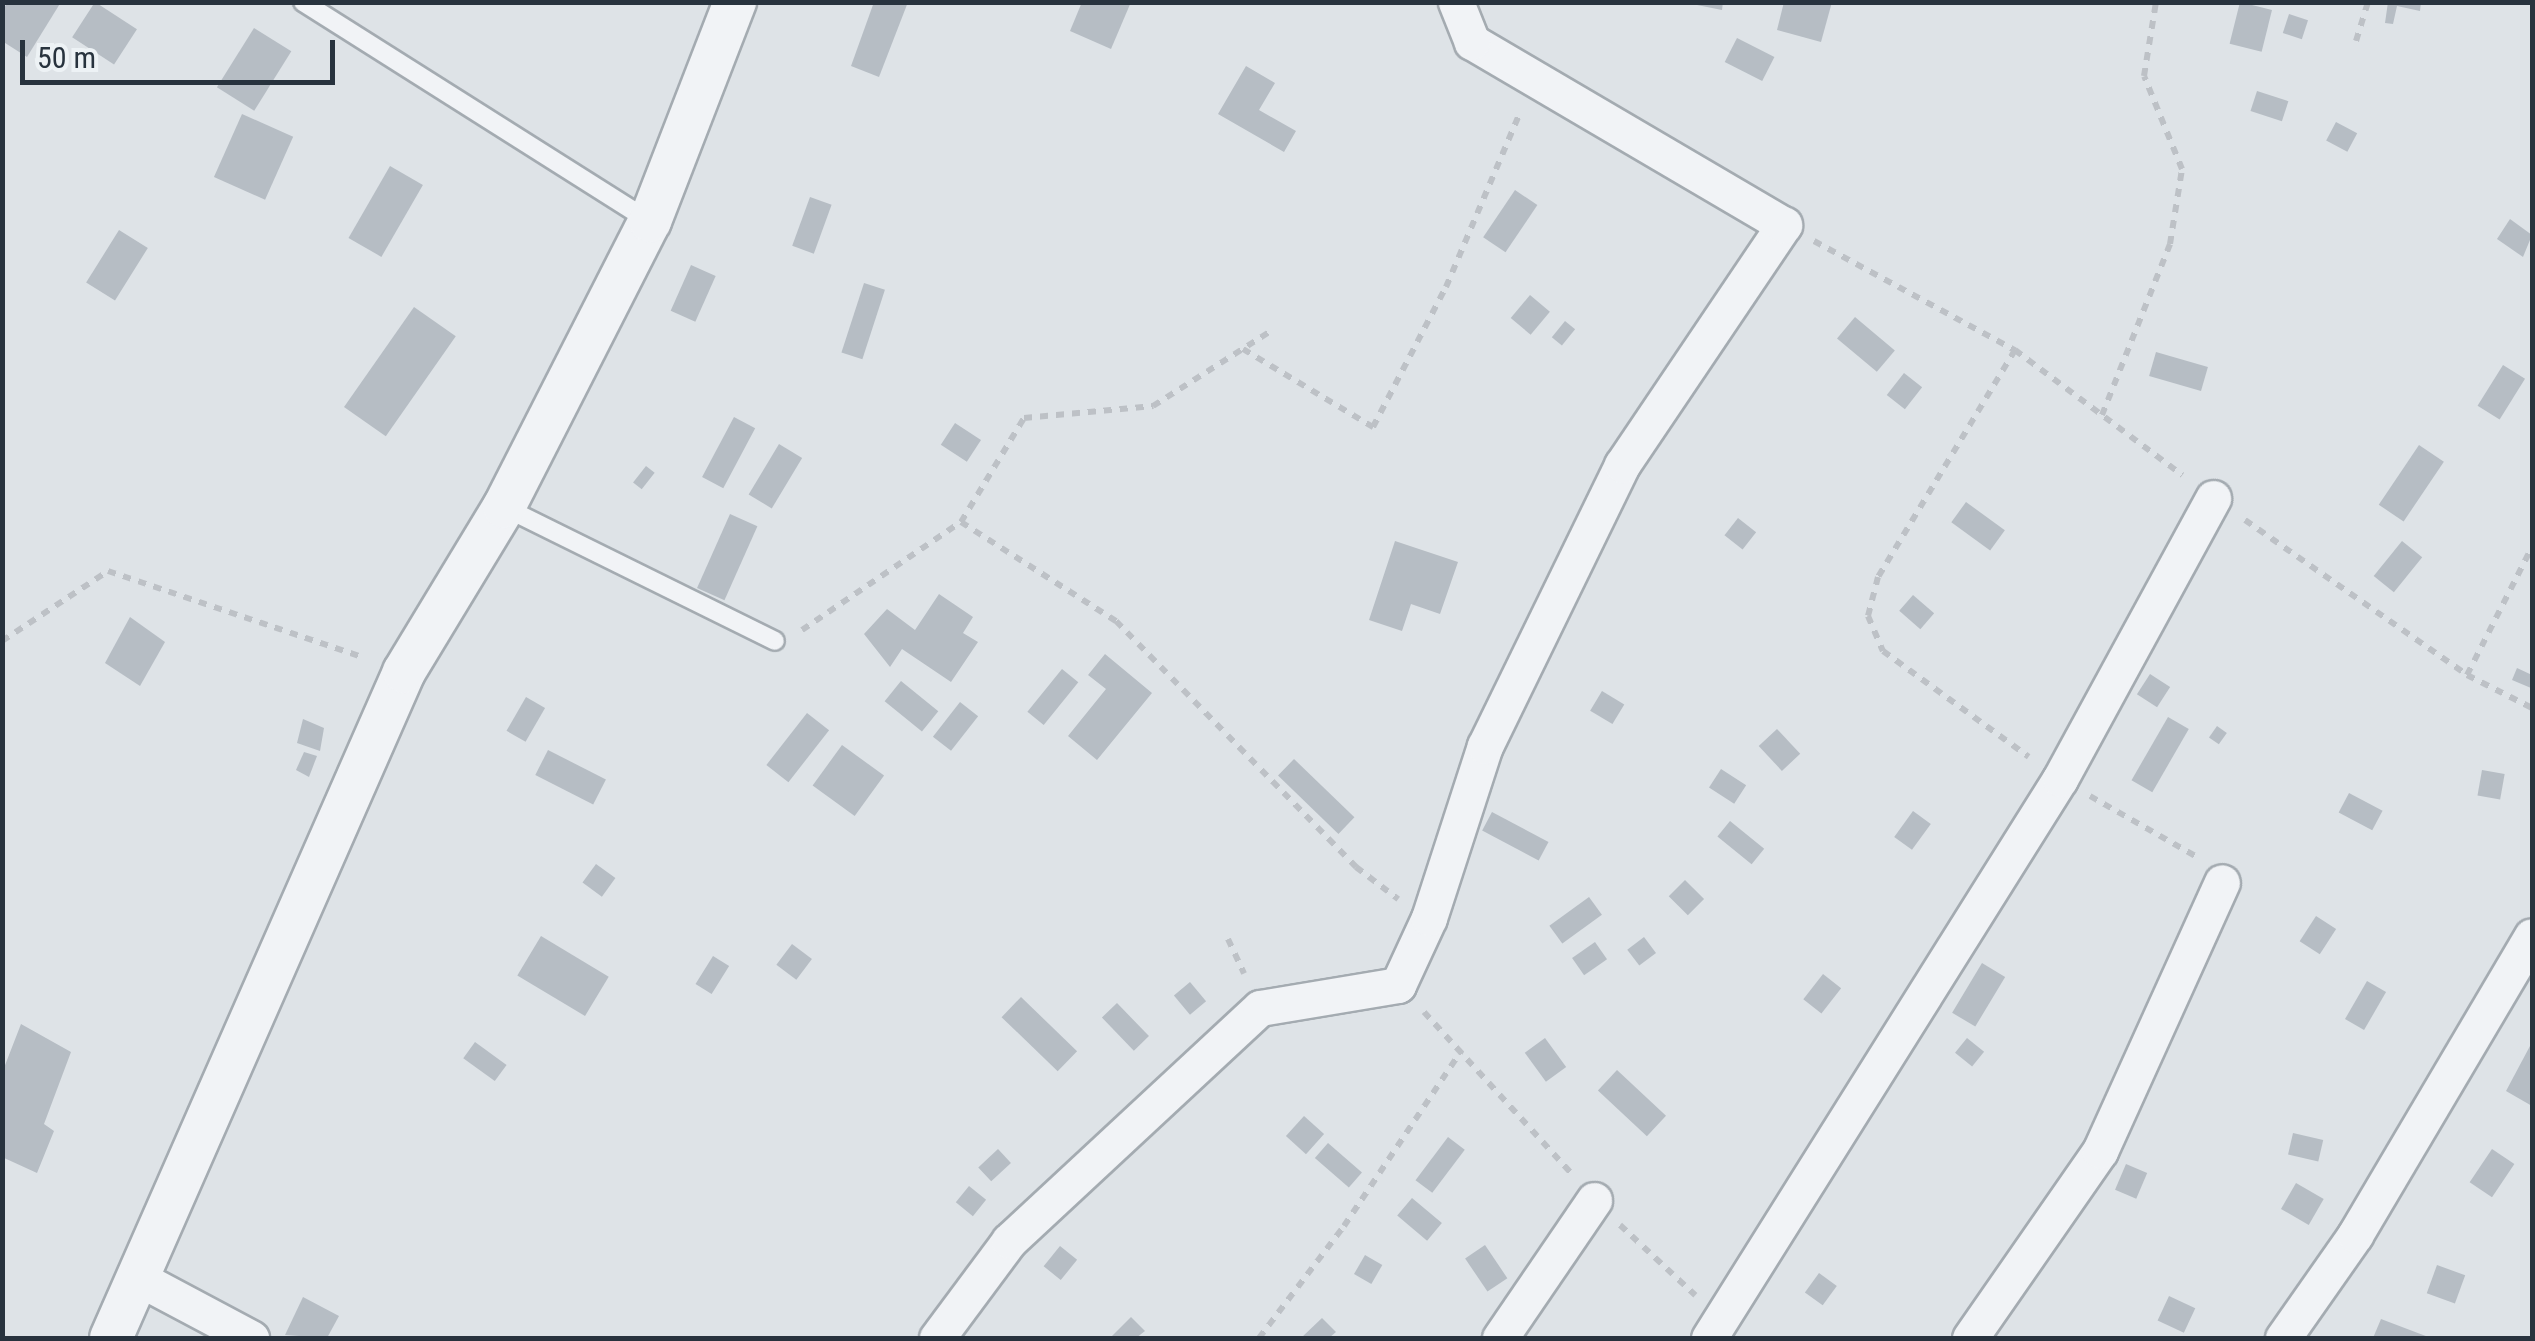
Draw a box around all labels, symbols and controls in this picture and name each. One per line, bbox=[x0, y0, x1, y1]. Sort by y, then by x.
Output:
scale bar bbox=[25, 20, 340, 82]
text: 50 m bbox=[37, 40, 96, 75]

